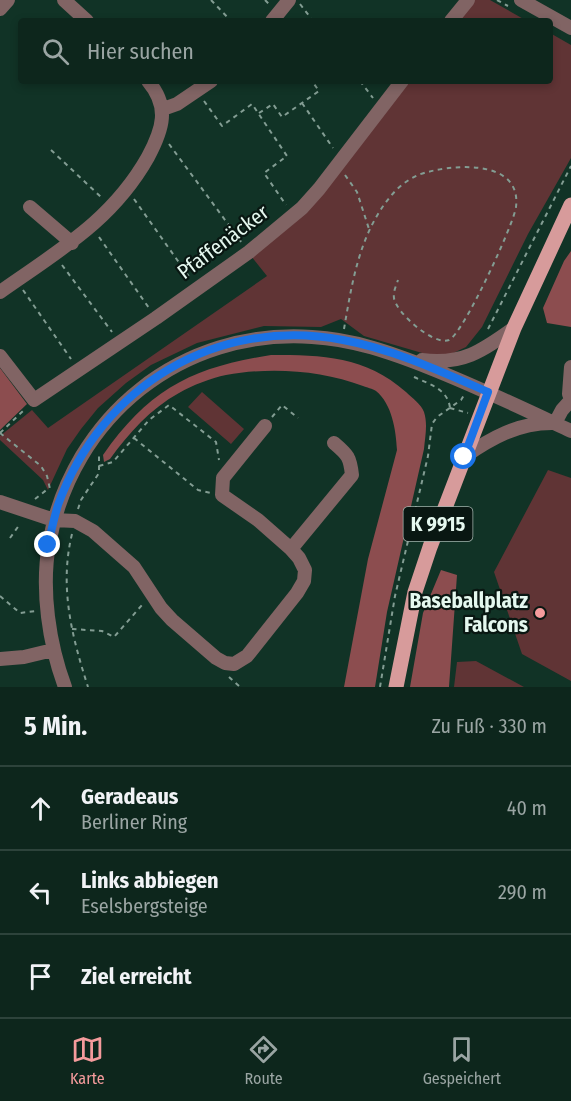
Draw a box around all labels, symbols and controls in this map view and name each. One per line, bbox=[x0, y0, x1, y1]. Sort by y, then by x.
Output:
search box bbox=[18, 18, 553, 84]
icon: search bbox=[39, 35, 72, 68]
text: Hier suchen bbox=[87, 38, 194, 65]
street label: Pfaffenäcker bbox=[172, 199, 274, 285]
route start bbox=[450, 443, 476, 469]
road number: K 9915 bbox=[404, 507, 472, 541]
route end bbox=[34, 531, 60, 557]
place label: Baseballplatz Falcons bbox=[410, 588, 528, 638]
marker: Baseballplatz Falcons bbox=[533, 606, 547, 620]
text: 5 Min. bbox=[24, 711, 87, 742]
text: Zu Fuß · 330 m bbox=[431, 714, 547, 738]
text: Geradeaus bbox=[81, 783, 178, 810]
icon: ahead bbox=[24, 792, 57, 825]
text: 40 m bbox=[507, 796, 547, 820]
text: Berliner Ring bbox=[81, 810, 187, 834]
text: Links abbiegen bbox=[81, 867, 219, 894]
icon: left bbox=[24, 876, 57, 909]
text: 290 m bbox=[498, 880, 547, 904]
text: Eselsbergsteige bbox=[81, 894, 208, 918]
icon: arrive bbox=[24, 960, 57, 993]
text: Ziel erreicht bbox=[81, 963, 192, 990]
tab: Karte bbox=[70, 1033, 105, 1088]
tab: Route bbox=[245, 1033, 283, 1088]
tab: Gespeichert bbox=[423, 1033, 501, 1088]

